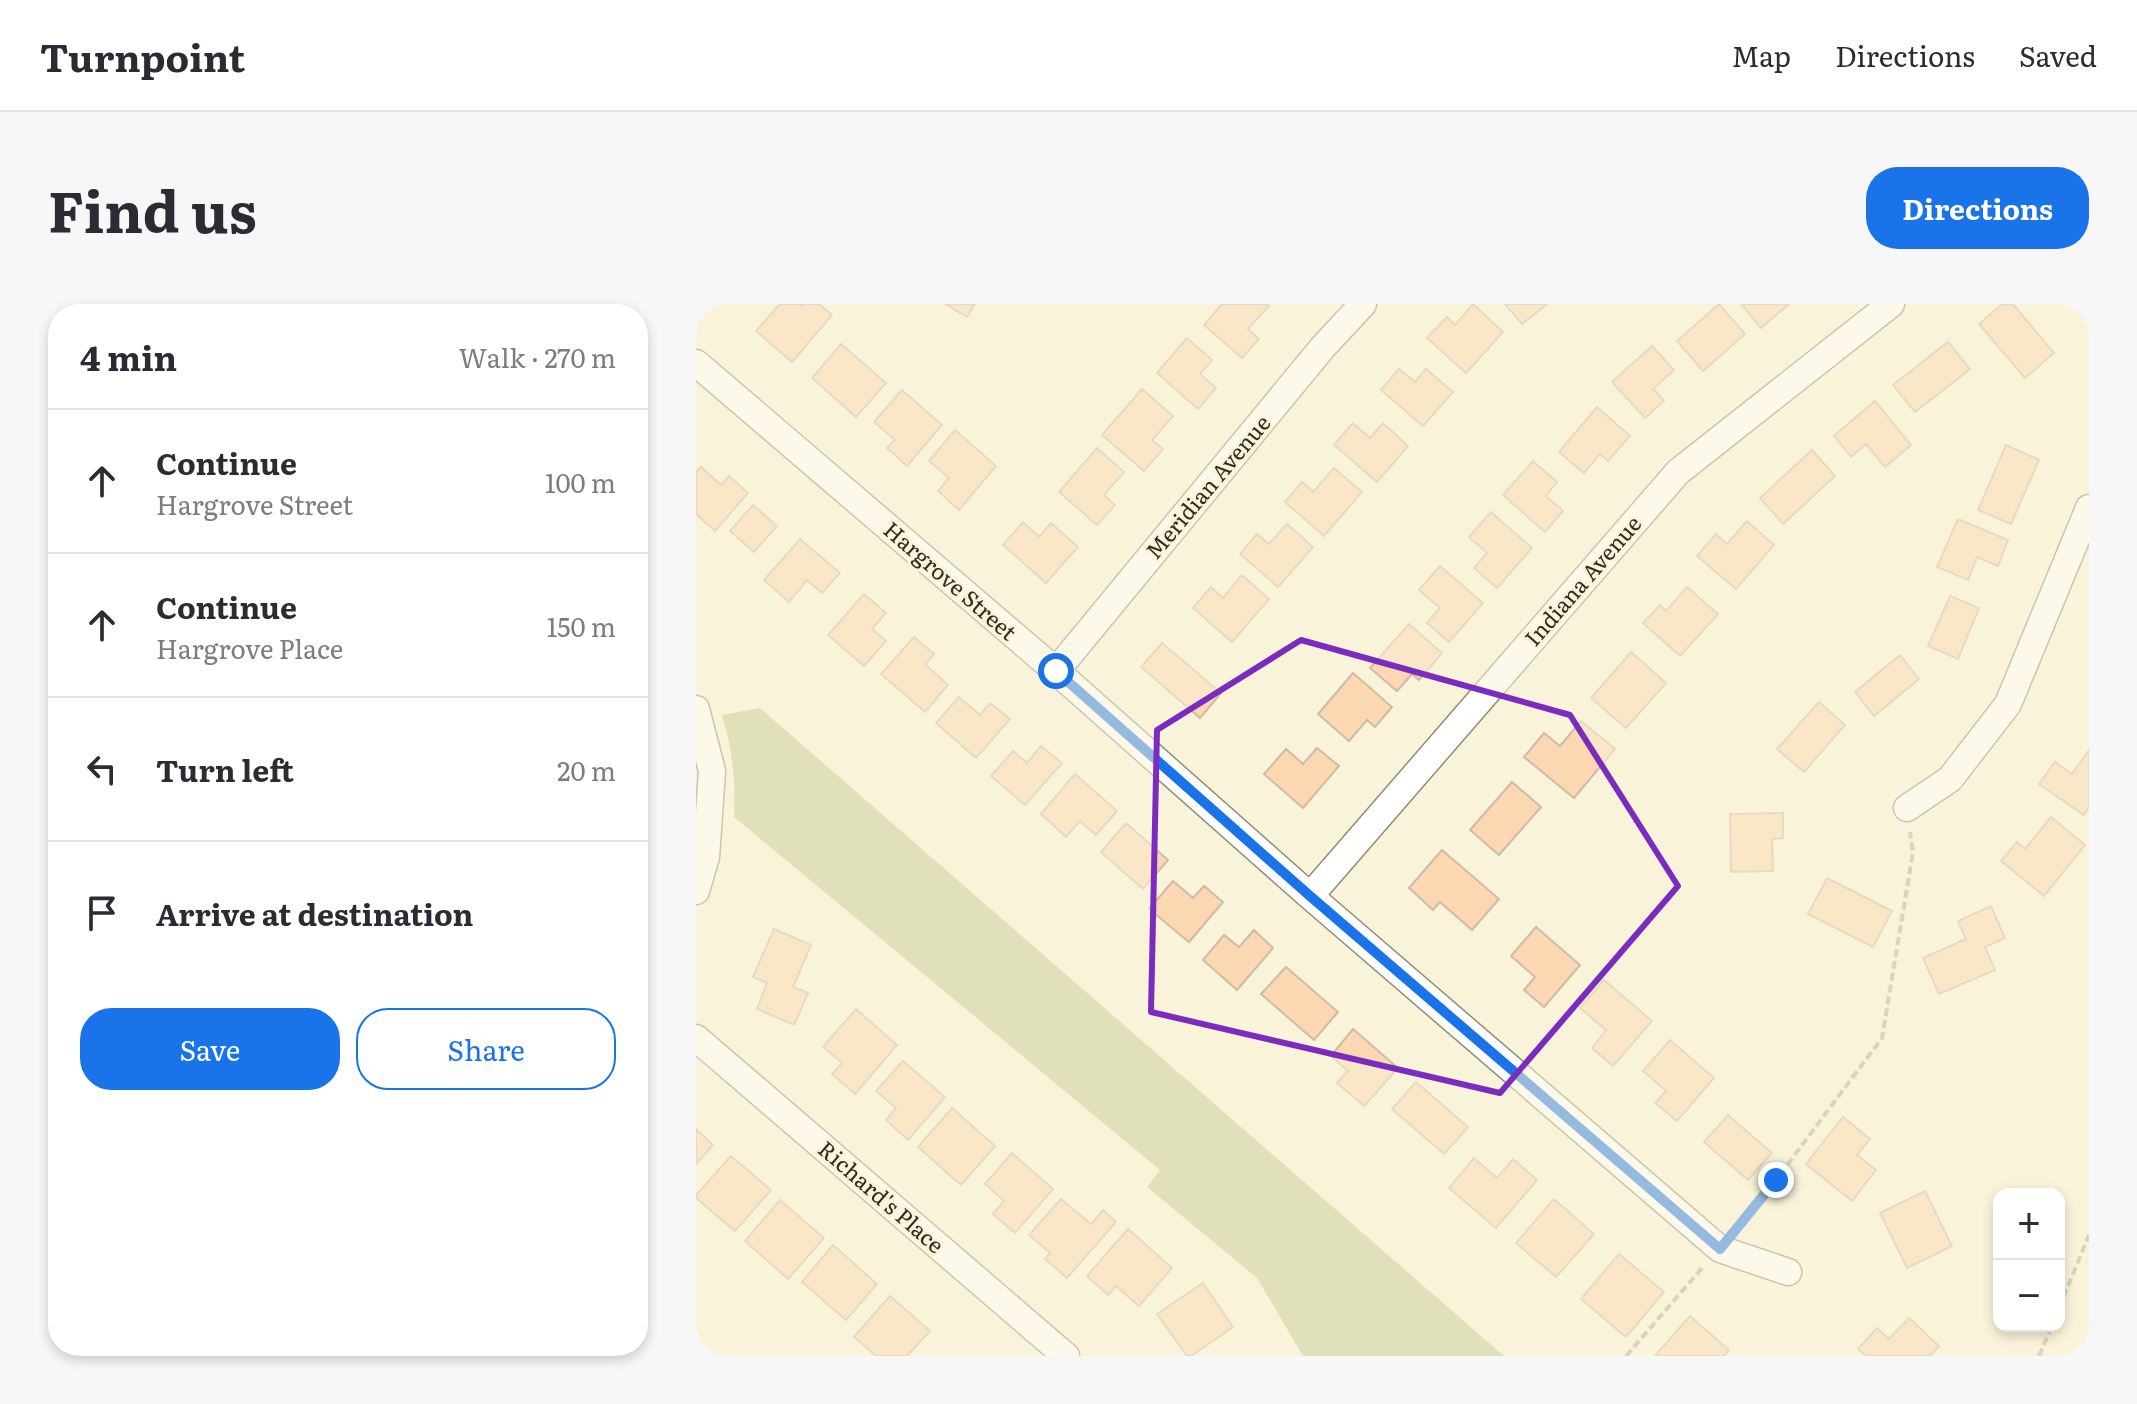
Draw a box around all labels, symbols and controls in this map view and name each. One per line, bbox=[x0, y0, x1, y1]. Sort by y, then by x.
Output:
text: Turnpoint bbox=[40, 27, 245, 84]
text: Map bbox=[1732, 34, 1791, 76]
text: Directions bbox=[1835, 34, 1975, 76]
text: Saved bbox=[2019, 34, 2097, 76]
text: Find us bbox=[48, 167, 257, 250]
button: Directions bbox=[1866, 167, 2089, 249]
text: 4 min bbox=[80, 331, 177, 381]
text: Walk · 270 m bbox=[459, 337, 616, 376]
street label: Meridian Avenue bbox=[1137, 407, 1277, 565]
text: Continue bbox=[156, 440, 297, 484]
icon: ahead bbox=[80, 459, 124, 503]
text: 100 m bbox=[545, 462, 616, 501]
text: Hargrove Street bbox=[156, 484, 353, 523]
street label: Indiana Avenue bbox=[1516, 507, 1648, 653]
street label: Hargrove Street bbox=[877, 513, 1025, 647]
text: Continue bbox=[156, 584, 297, 628]
icon: ahead bbox=[80, 603, 124, 647]
text: 150 m bbox=[547, 606, 616, 645]
text: Hargrove Place bbox=[156, 628, 343, 667]
route start bbox=[1038, 653, 1074, 689]
icon: left bbox=[80, 747, 124, 791]
text: Turn left bbox=[156, 747, 294, 791]
text: 20 m bbox=[557, 750, 616, 789]
icon: arrive bbox=[80, 891, 124, 935]
text: Arrive at destination bbox=[156, 891, 473, 935]
button: Save bbox=[80, 1008, 340, 1090]
button: Share bbox=[356, 1008, 616, 1090]
street label: Richard's Place bbox=[812, 1132, 952, 1260]
route end bbox=[1758, 1162, 1794, 1198]
map controls bbox=[1993, 1188, 2065, 1332]
button: + bbox=[1993, 1188, 2065, 1260]
button: − bbox=[1993, 1260, 2065, 1332]

